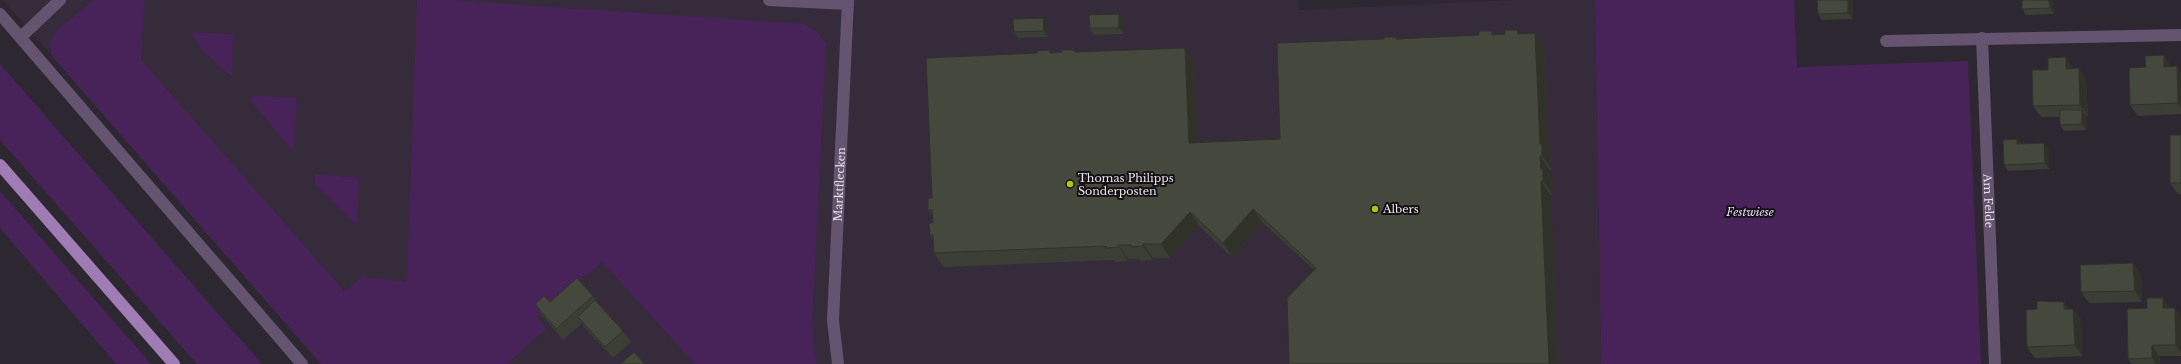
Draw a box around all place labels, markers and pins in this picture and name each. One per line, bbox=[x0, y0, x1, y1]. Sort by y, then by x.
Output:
place label: Thomas Philipps Sonderposten bbox=[1078, 171, 1174, 198]
marker: Thomas Philipps Sonderposten bbox=[1065, 179, 1075, 189]
place label: Albers bbox=[1382, 202, 1419, 216]
marker: Albers bbox=[1370, 204, 1380, 214]

